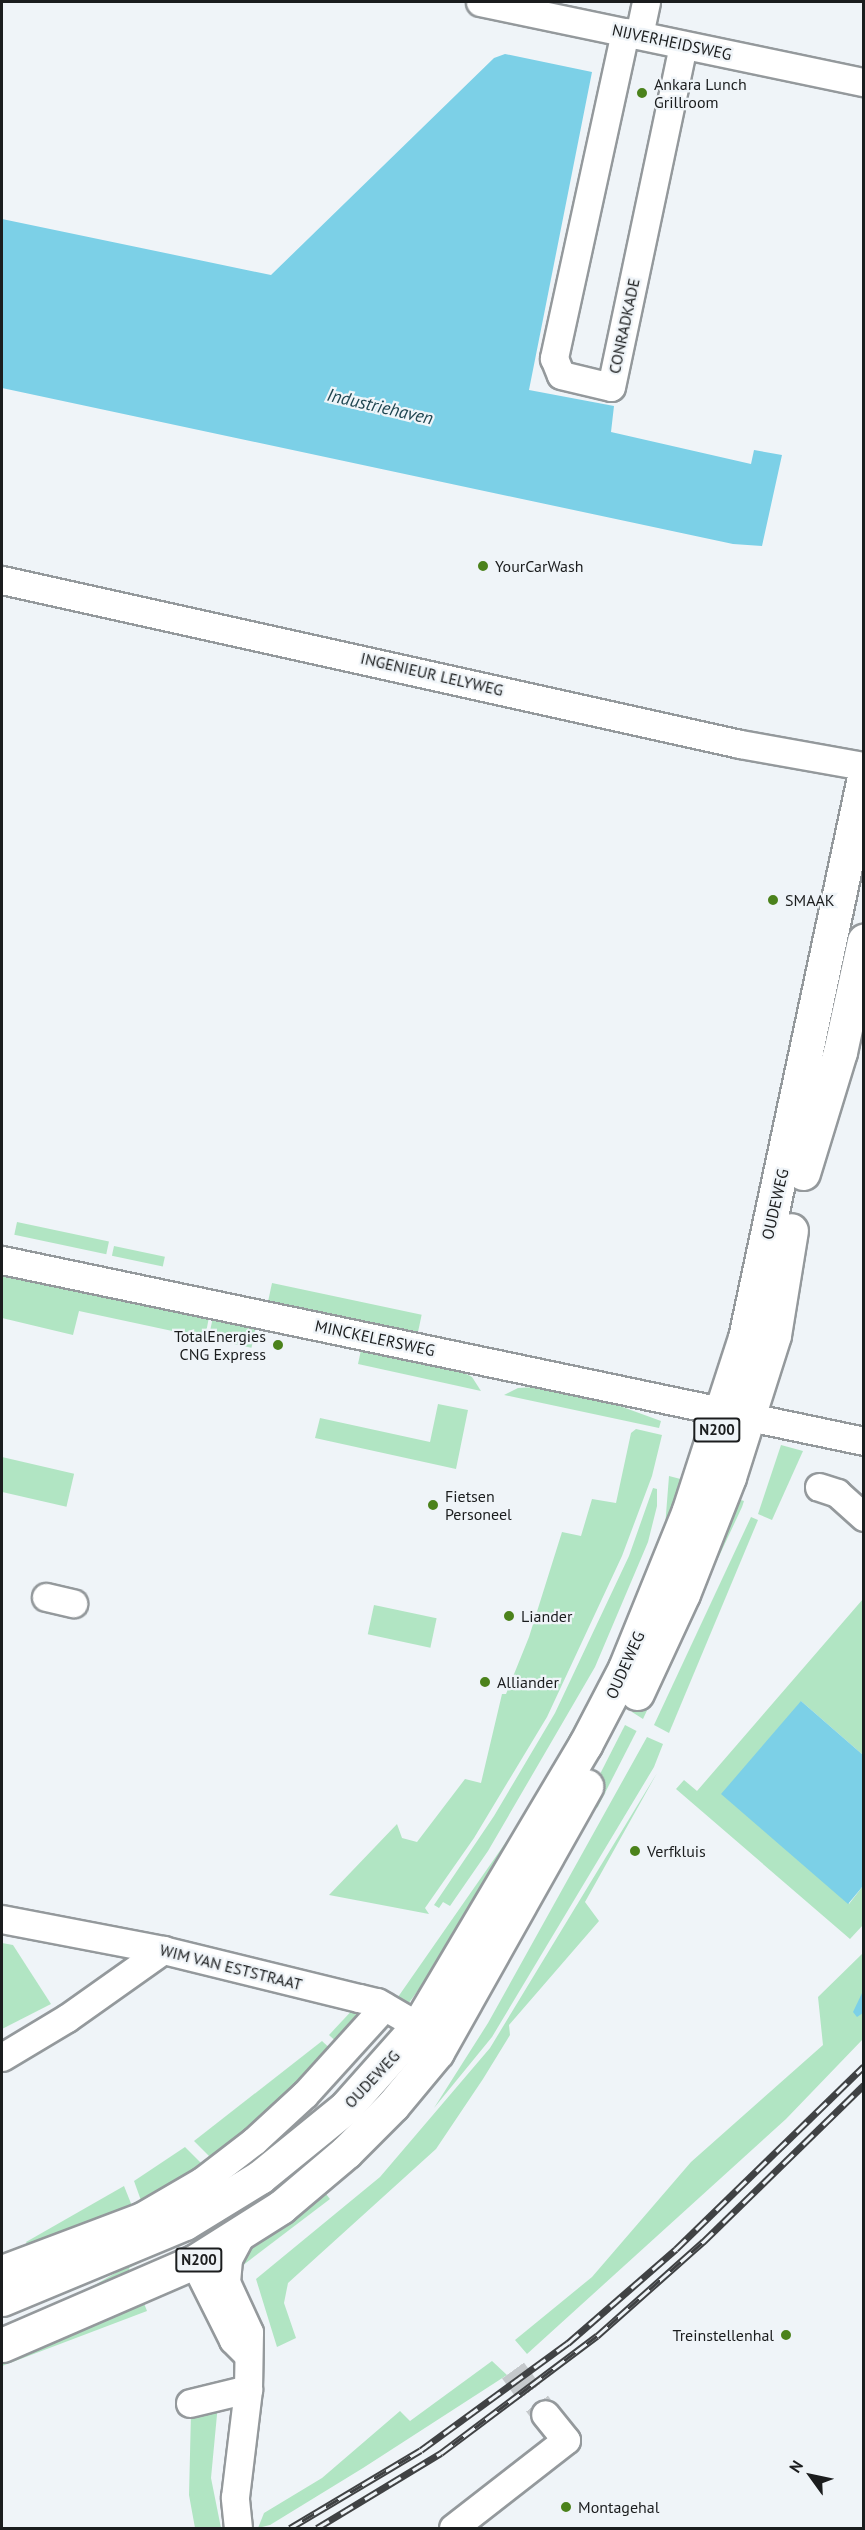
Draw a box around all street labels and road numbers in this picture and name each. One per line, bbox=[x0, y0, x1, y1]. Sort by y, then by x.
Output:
street label: NIJVERHEIDSWEG bbox=[610, 20, 734, 64]
street label: CONRADKADE bbox=[605, 277, 643, 375]
street label: INGENIEUR LELYWEG bbox=[359, 648, 505, 700]
street label: OUDEWEG bbox=[758, 1167, 792, 1241]
street label: MINCKELERSWEG bbox=[313, 1316, 437, 1360]
road number: N200 bbox=[693, 1418, 741, 1442]
street label: OUDEWEG bbox=[602, 1628, 648, 1702]
street label: WIM VAN ESTSTRAAT bbox=[158, 1940, 304, 1994]
street label: OUDEWEG bbox=[340, 2046, 404, 2112]
road number: N200 bbox=[175, 2248, 223, 2272]

